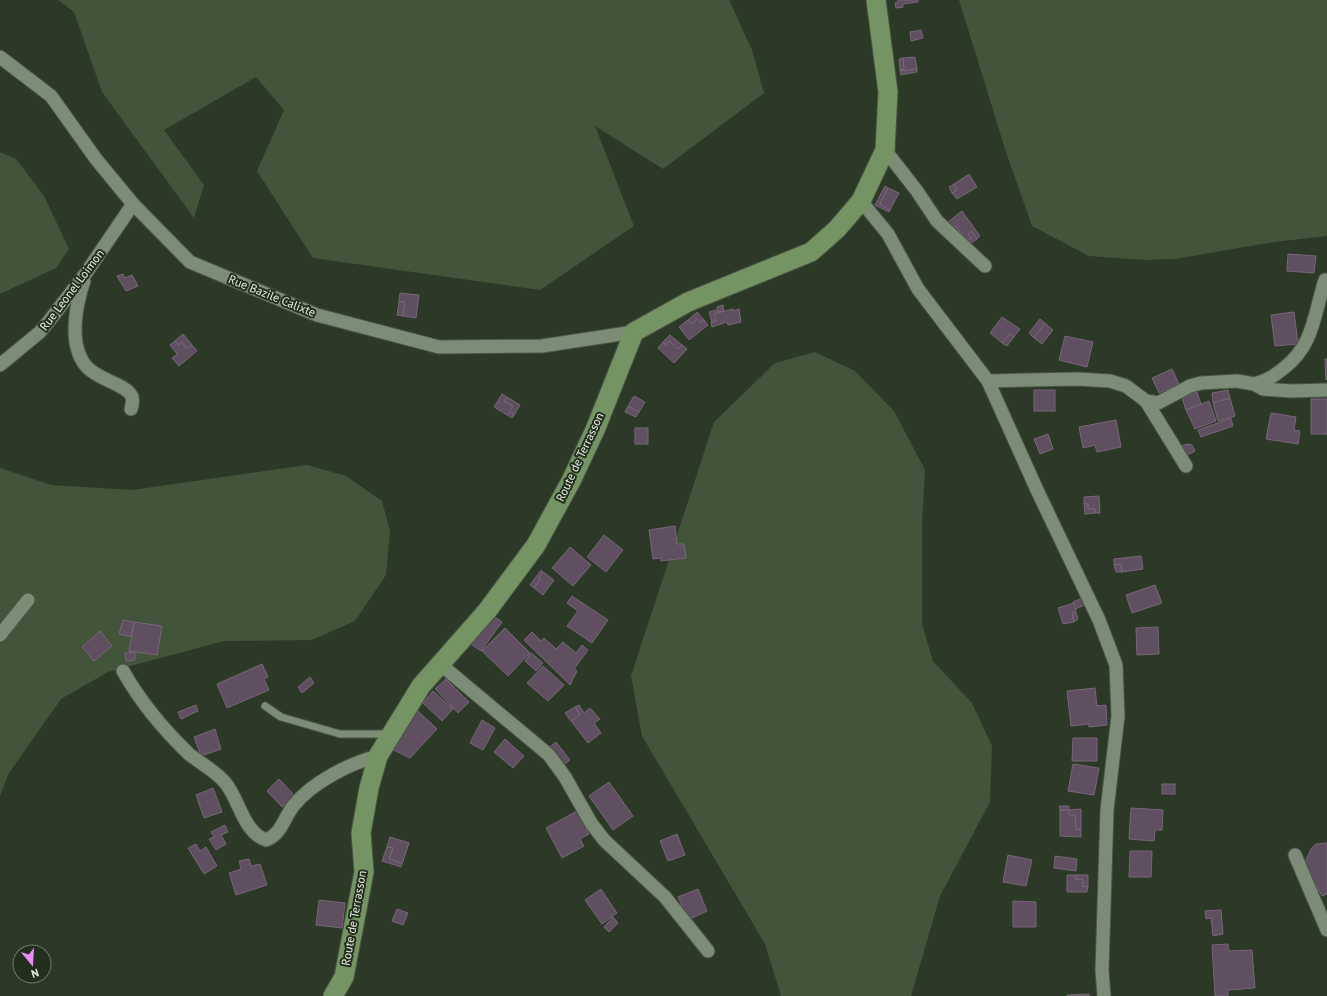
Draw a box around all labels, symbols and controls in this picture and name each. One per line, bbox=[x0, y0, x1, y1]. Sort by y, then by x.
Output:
street label: Rue Leonel Loimon bbox=[36, 246, 107, 333]
street label: Rue Bazile Calixte bbox=[226, 271, 318, 320]
street label: Route de Terrasson bbox=[552, 410, 607, 504]
street label: Route de Terrasson bbox=[338, 869, 369, 967]
north arrow bbox=[12, 944, 52, 984]
text: N bbox=[29, 966, 41, 981]

